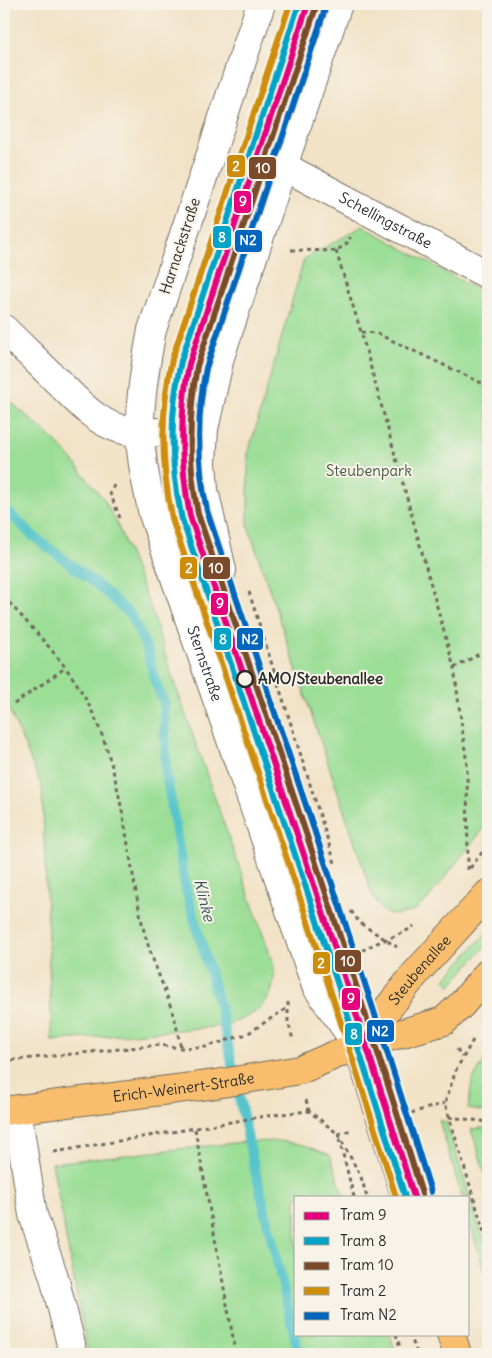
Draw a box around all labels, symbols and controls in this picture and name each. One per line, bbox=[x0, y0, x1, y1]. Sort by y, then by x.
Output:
line badge: 2 bbox=[226, 154, 246, 178]
line badge: 10 bbox=[248, 156, 277, 180]
text: 2 bbox=[232, 157, 240, 175]
text: 10 bbox=[256, 159, 270, 177]
street label: Schellingstraße bbox=[336, 188, 435, 252]
line badge: 9 bbox=[233, 190, 252, 214]
text: 9 bbox=[239, 192, 247, 210]
street label: Harnackstraße bbox=[155, 195, 204, 297]
line badge: 8 bbox=[212, 225, 232, 249]
text: 8 bbox=[218, 228, 226, 246]
line badge: N2 bbox=[234, 229, 263, 253]
text: N2 bbox=[239, 231, 257, 249]
park label: Steubenpark bbox=[326, 461, 412, 480]
line badge: 2 bbox=[179, 556, 198, 580]
line badge: 10 bbox=[202, 556, 231, 580]
text: 2 bbox=[185, 559, 193, 577]
text: 10 bbox=[209, 559, 223, 577]
line badge: 9 bbox=[210, 592, 229, 616]
text: 9 bbox=[216, 594, 224, 612]
street label: Sternstraße bbox=[183, 623, 227, 704]
line badge: 8 bbox=[213, 627, 232, 651]
line badge: N2 bbox=[236, 627, 264, 651]
text: 8 bbox=[219, 630, 227, 648]
text: N2 bbox=[241, 630, 259, 648]
place label: AMO/Steubenallee bbox=[258, 669, 383, 688]
marker: AMO/Steubenallee bbox=[236, 670, 254, 688]
water label: Klinke bbox=[190, 877, 220, 925]
street label: Steubenallee bbox=[384, 931, 455, 1009]
line badge: 10 bbox=[334, 949, 362, 973]
line badge: 2 bbox=[312, 951, 331, 975]
text: 10 bbox=[341, 952, 355, 970]
text: 2 bbox=[317, 954, 325, 972]
line badge: 9 bbox=[341, 987, 361, 1011]
text: 9 bbox=[347, 989, 355, 1007]
line badge: N2 bbox=[366, 1019, 395, 1043]
line badge: 8 bbox=[344, 1022, 363, 1046]
text: N2 bbox=[371, 1022, 389, 1040]
text: 8 bbox=[350, 1025, 358, 1043]
street label: Erich-Weinert-Straße bbox=[112, 1068, 256, 1106]
legend bbox=[294, 1196, 470, 1336]
text: Tram 9 bbox=[340, 1205, 387, 1224]
text: Tram 8 bbox=[340, 1231, 387, 1250]
text: Tram 10 bbox=[340, 1255, 394, 1274]
text: Tram 2 bbox=[340, 1281, 386, 1300]
text: Tram N2 bbox=[340, 1305, 397, 1324]

